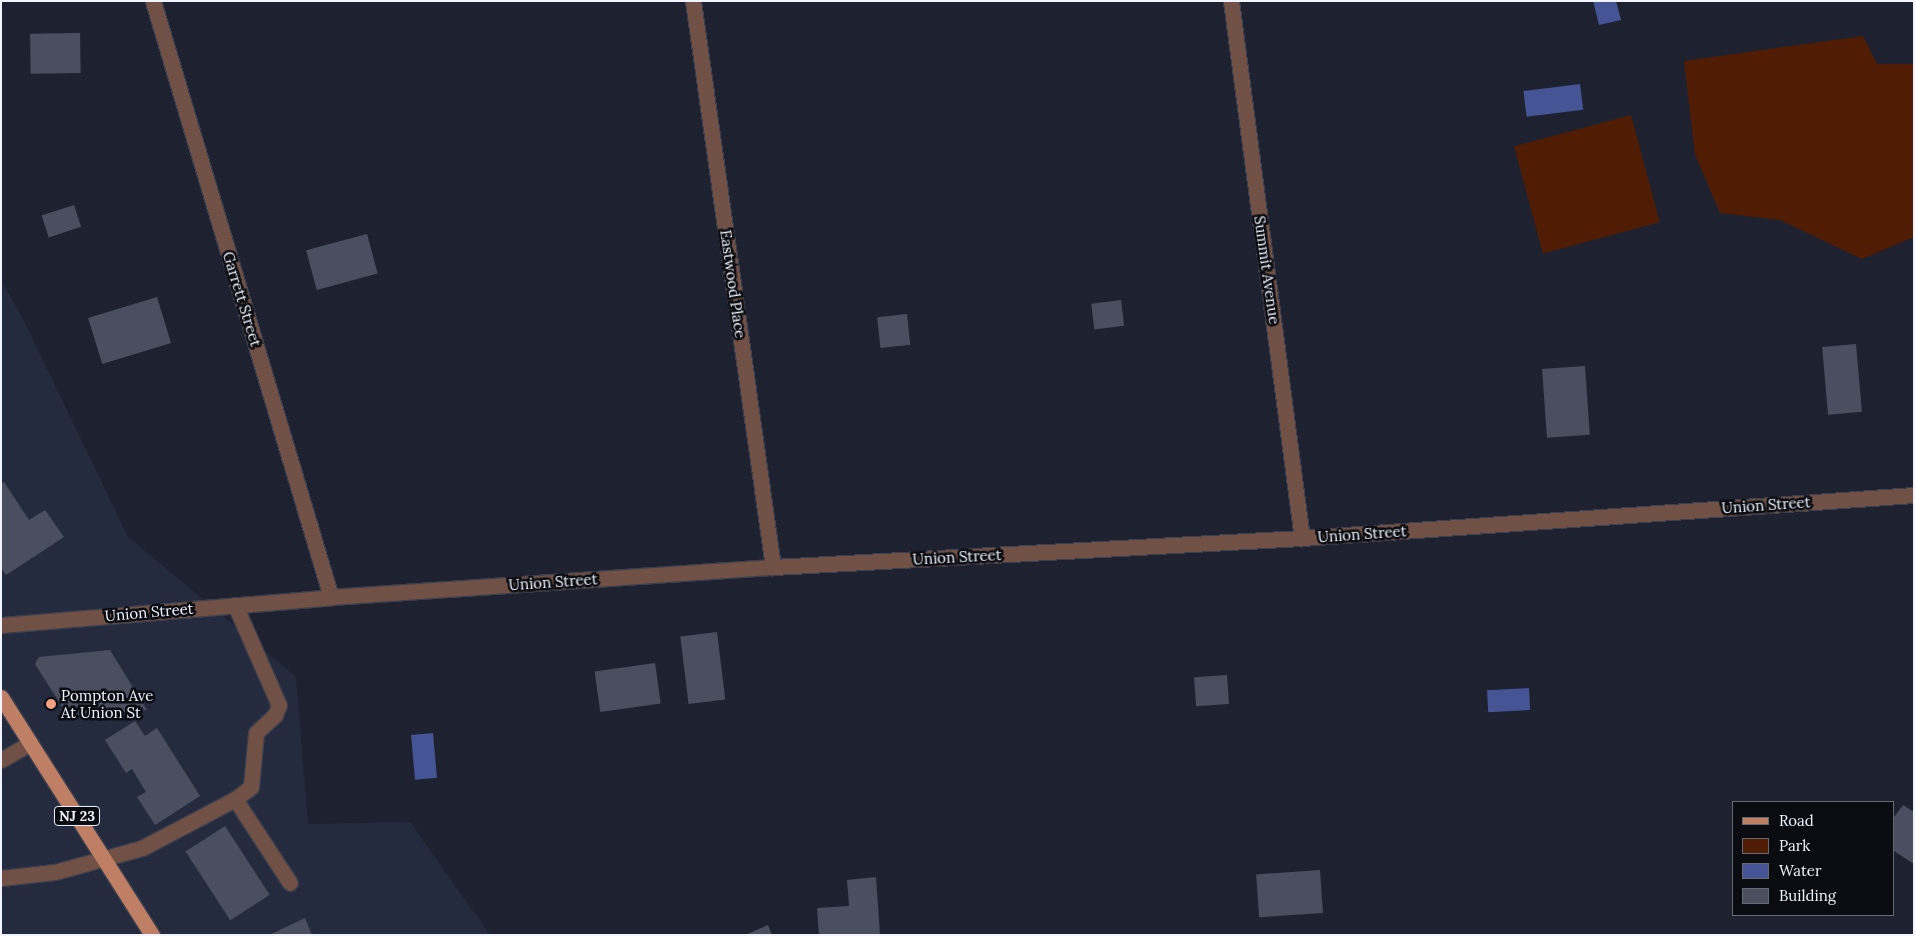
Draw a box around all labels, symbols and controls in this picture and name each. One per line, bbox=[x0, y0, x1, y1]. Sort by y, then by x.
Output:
street label: Summit Avenue bbox=[1250, 215, 1284, 325]
street label: Eastwood Place bbox=[716, 229, 750, 339]
street label: Garrett Street bbox=[219, 249, 265, 349]
street label: Union Street bbox=[1721, 493, 1811, 517]
street label: Union Street bbox=[1317, 522, 1407, 546]
street label: Union Street bbox=[912, 546, 1002, 568]
street label: Union Street bbox=[508, 570, 598, 594]
street label: Union Street bbox=[104, 599, 194, 625]
place label: Pompton Ave At Union St bbox=[61, 686, 153, 721]
marker: Pompton Ave At Union St bbox=[45, 698, 57, 710]
legend bbox=[1732, 801, 1895, 916]
road number: NJ 23 bbox=[53, 804, 101, 828]
text: Road bbox=[1779, 811, 1814, 830]
text: Park bbox=[1779, 836, 1810, 855]
text: Water bbox=[1779, 861, 1821, 880]
text: Building bbox=[1779, 886, 1836, 905]

